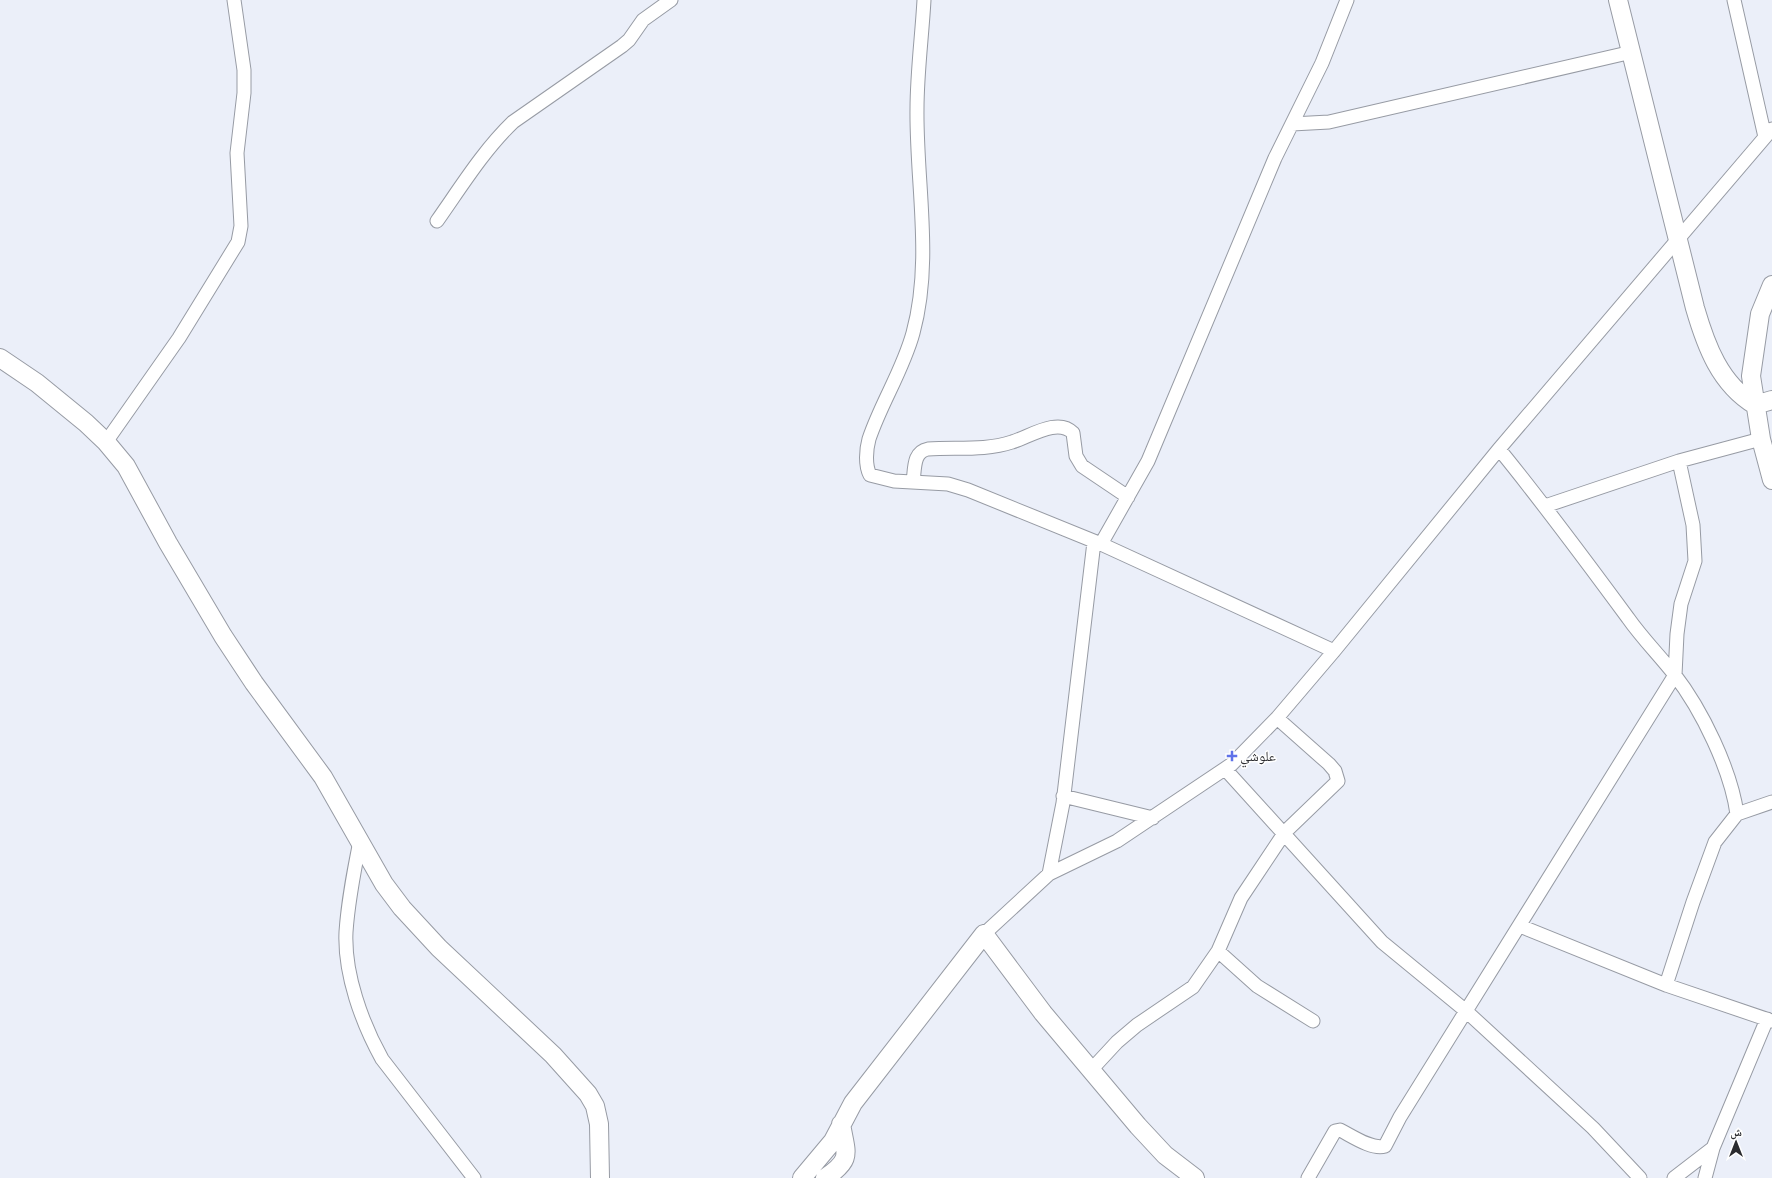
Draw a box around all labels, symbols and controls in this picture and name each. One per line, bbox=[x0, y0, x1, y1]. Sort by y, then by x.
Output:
place label: علوشي bbox=[1240, 748, 1276, 768]
marker: علوشي bbox=[1227, 751, 1237, 761]
north arrow bbox=[1716, 1122, 1756, 1162]
text: ش bbox=[1730, 1126, 1742, 1140]

